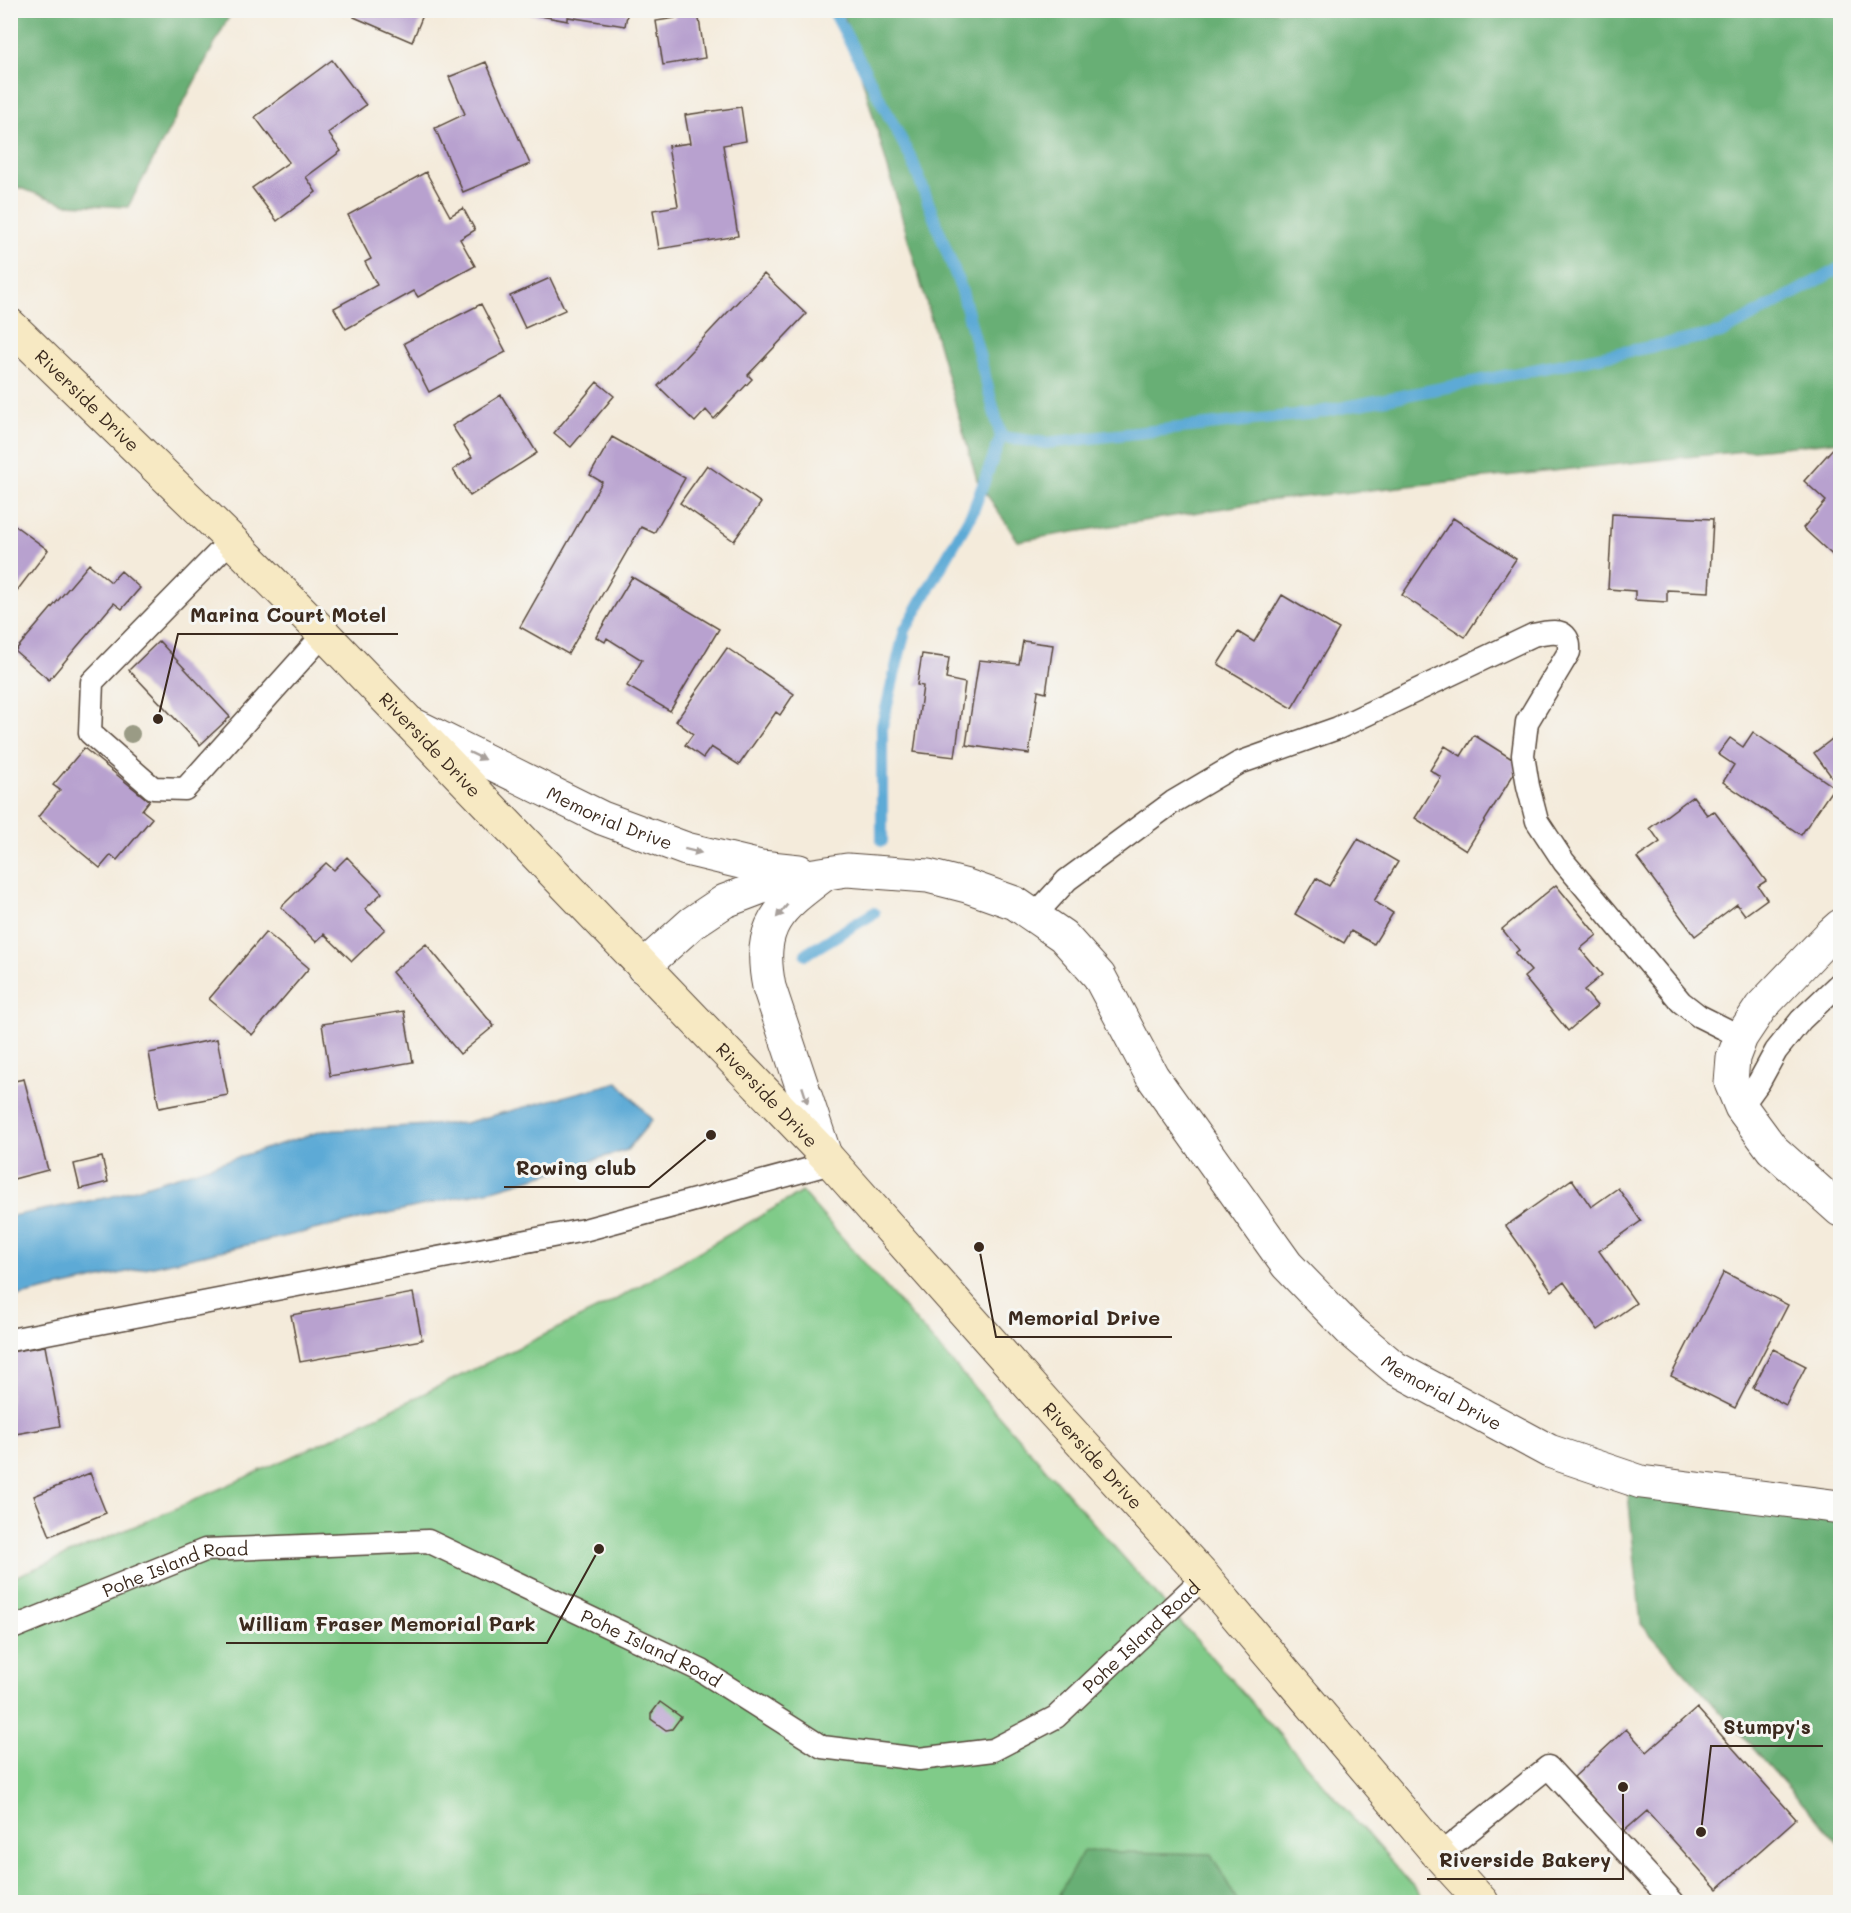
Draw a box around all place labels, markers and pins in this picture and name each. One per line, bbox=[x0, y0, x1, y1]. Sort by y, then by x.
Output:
callout: Marina Court Motel bbox=[178, 596, 398, 634]
callout: Rowing club bbox=[504, 1149, 649, 1187]
callout: Memorial Drive bbox=[996, 1299, 1172, 1337]
callout: William Fraser Memorial Park bbox=[226, 1605, 547, 1643]
callout: Stumpy's bbox=[1711, 1708, 1823, 1746]
callout: Riverside Bakery bbox=[1427, 1841, 1623, 1879]

